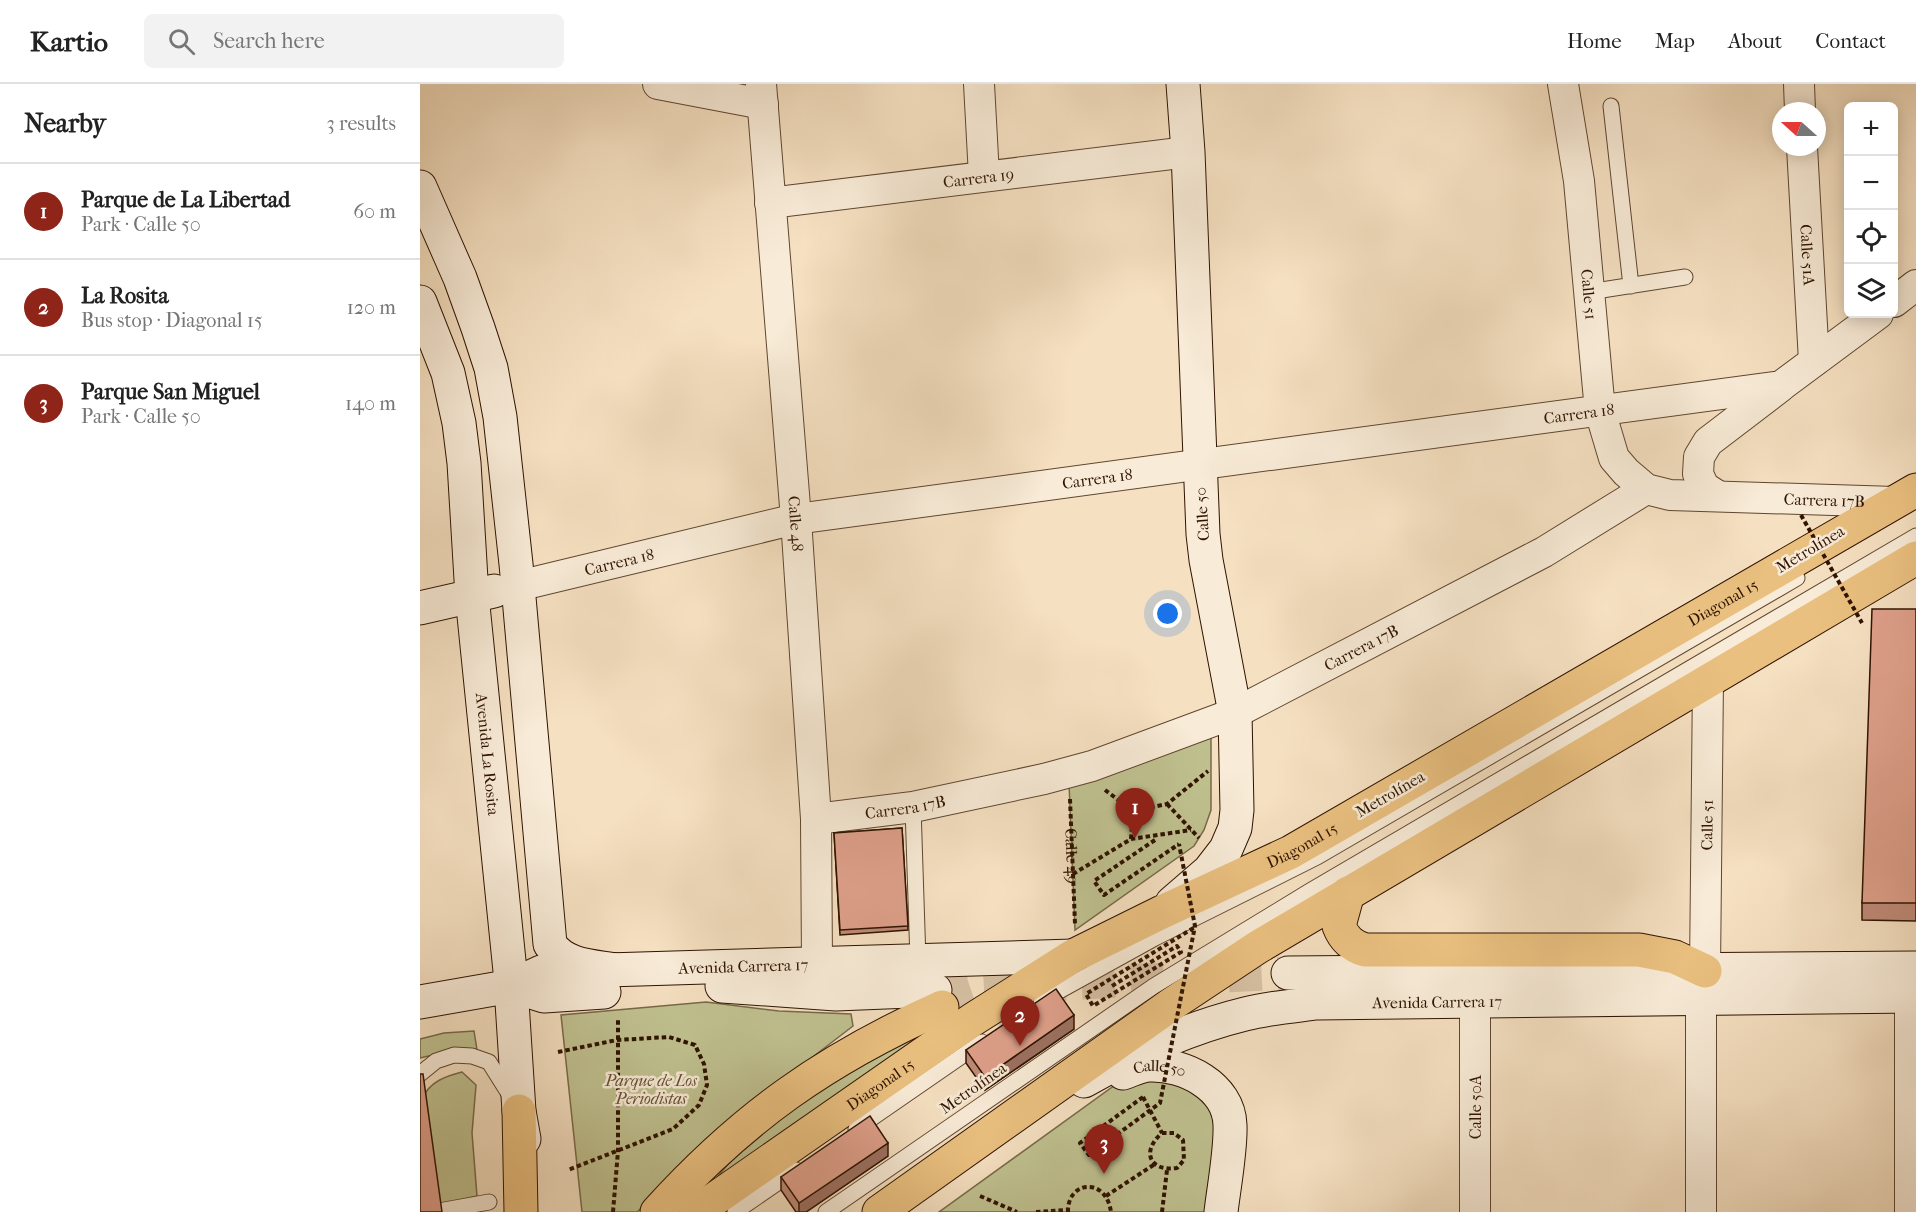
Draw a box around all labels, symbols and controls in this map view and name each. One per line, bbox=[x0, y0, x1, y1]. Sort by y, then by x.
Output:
search box bbox=[144, 14, 564, 68]
text: Kartio bbox=[30, 25, 108, 58]
icon: search bbox=[165, 25, 198, 58]
text: Search here bbox=[213, 28, 325, 54]
text: Home bbox=[1567, 29, 1622, 53]
text: Map bbox=[1655, 29, 1695, 53]
text: About bbox=[1728, 29, 1782, 53]
text: Contact bbox=[1815, 29, 1886, 53]
north arrow bbox=[1772, 102, 1826, 156]
map controls bbox=[1844, 102, 1898, 318]
button: + bbox=[1844, 102, 1898, 156]
text: Nearby bbox=[24, 108, 106, 139]
text: 3 results bbox=[327, 112, 396, 135]
button: − bbox=[1844, 156, 1898, 210]
street label: Carrera 19 bbox=[942, 164, 1015, 191]
text: Parque de La Libertad bbox=[81, 187, 290, 213]
text: 1 bbox=[40, 200, 47, 223]
text: 60 m bbox=[353, 200, 396, 223]
button: locate bbox=[1844, 210, 1898, 264]
text: Park · Calle 50 bbox=[81, 213, 201, 236]
street label: Calle 51A bbox=[1797, 224, 1819, 287]
button: layers bbox=[1844, 264, 1898, 318]
street label: Calle 51 bbox=[1578, 268, 1601, 320]
text: La Rosita bbox=[81, 283, 169, 309]
text: 2 bbox=[38, 296, 49, 319]
text: 120 m bbox=[347, 296, 396, 319]
text: Bus stop · Diagonal 15 bbox=[81, 309, 263, 332]
text: Parque San Miguel bbox=[81, 379, 260, 405]
text: 3 bbox=[39, 392, 48, 415]
text: 140 m bbox=[345, 392, 396, 415]
street label: Carrera 18 bbox=[1542, 399, 1615, 427]
text: Park · Calle 50 bbox=[81, 405, 201, 428]
street label: Carrera 18 bbox=[1061, 464, 1134, 492]
street label: Calle 50 bbox=[1191, 486, 1213, 542]
street label: Carrera 17B bbox=[1783, 489, 1865, 511]
street label: Calle 48 bbox=[785, 495, 808, 552]
street label: Metrolínea bbox=[1772, 521, 1848, 577]
street label: Carrera 18 bbox=[582, 544, 656, 579]
street label: Diagonal 15 bbox=[1684, 574, 1761, 630]
your location bbox=[1153, 599, 1182, 628]
street label: Carrera 17B bbox=[1321, 620, 1401, 675]
street label: Avenida La Rosita bbox=[472, 691, 504, 817]
street label: Metrolínea bbox=[1352, 766, 1428, 821]
pin: 1 bbox=[1116, 788, 1154, 838]
street label: Carrera 17B bbox=[864, 791, 947, 822]
street label: Calle 51 bbox=[1697, 799, 1716, 851]
street label: Diagonal 15 bbox=[1263, 818, 1341, 872]
street label: Calle 49 bbox=[1062, 828, 1083, 884]
street label: Avenida Carrera 17 bbox=[677, 954, 809, 977]
street label: Avenida Carrera 17 bbox=[1371, 991, 1502, 1012]
pin: 2 bbox=[1000, 996, 1040, 1046]
street label: Diagonal 15 bbox=[842, 1054, 917, 1114]
street label: Calle 50 bbox=[1130, 1055, 1189, 1080]
street label: Metrolínea bbox=[936, 1058, 1010, 1118]
park label: Parque de Los Periodistas bbox=[604, 1071, 698, 1108]
street label: Calle 50A bbox=[1466, 1074, 1485, 1139]
pin: 3 bbox=[1084, 1124, 1124, 1174]

